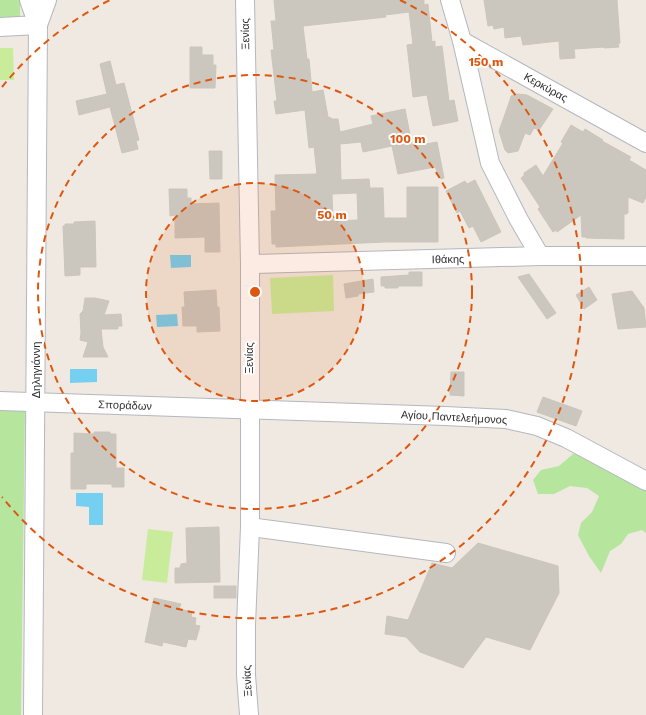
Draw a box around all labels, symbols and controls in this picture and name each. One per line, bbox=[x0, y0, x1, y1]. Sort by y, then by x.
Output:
street label: Ξενίας bbox=[239, 18, 252, 50]
text: 150 m bbox=[469, 55, 503, 69]
street label: Κερκύρας bbox=[522, 70, 570, 105]
text: 100 m bbox=[390, 132, 426, 146]
text: 50 m bbox=[317, 208, 347, 222]
street label: Ιθάκης bbox=[432, 253, 464, 266]
centre of rings bbox=[248, 285, 262, 299]
street label: Δηληγιάννη bbox=[30, 342, 43, 398]
street label: Ξενίας bbox=[243, 342, 256, 374]
street label: Σποράδων bbox=[98, 398, 153, 413]
street label: Αγίου Παντελεήμονος bbox=[400, 408, 507, 427]
street label: Ξενίας bbox=[240, 665, 255, 697]

